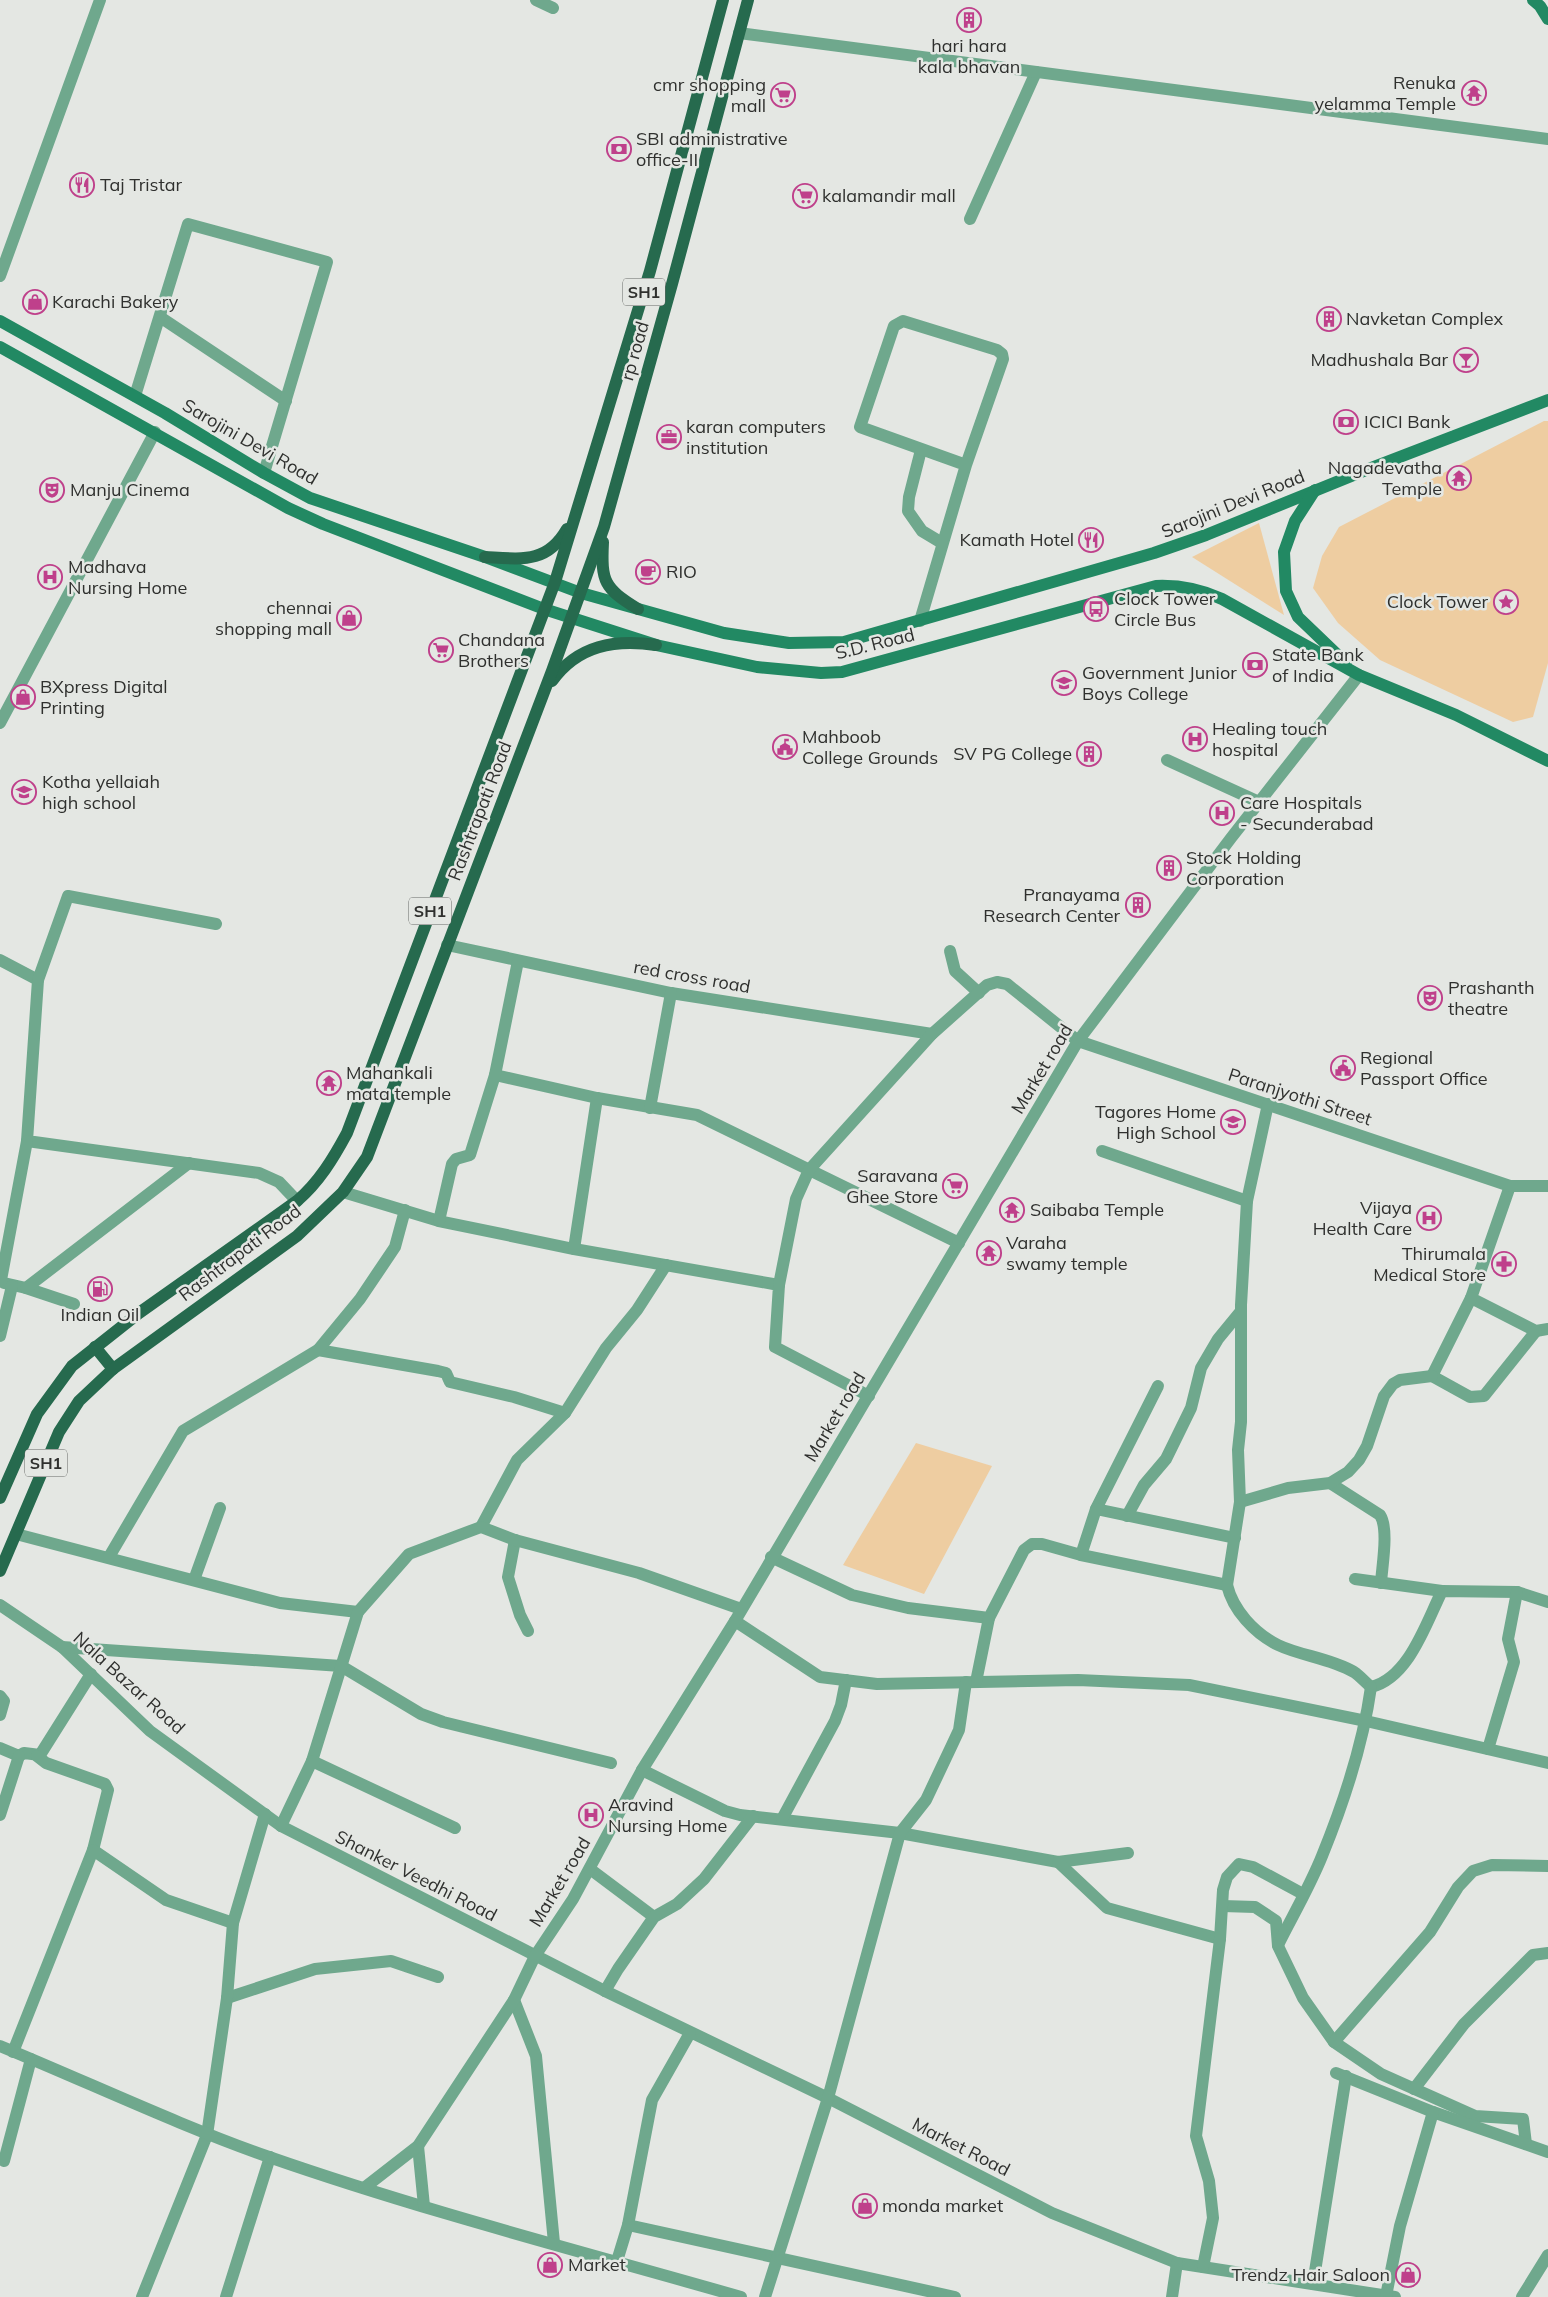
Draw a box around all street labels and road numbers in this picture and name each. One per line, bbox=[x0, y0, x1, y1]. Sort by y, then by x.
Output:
road number: SH1 bbox=[623, 278, 665, 306]
street label: rp road bbox=[615, 319, 654, 383]
street label: Sarojini Devi Road bbox=[178, 393, 322, 490]
street label: Sarojini Devi Road bbox=[1158, 464, 1308, 543]
street label: S.D. Road bbox=[833, 623, 917, 664]
street label: Rashtrapati Road bbox=[442, 738, 517, 884]
road number: SH1 bbox=[409, 898, 451, 924]
street label: red cross road bbox=[632, 955, 752, 998]
street label: Market road bbox=[1006, 1020, 1077, 1118]
street label: Paranjyothi Street bbox=[1226, 1063, 1375, 1131]
street label: Rashtrapati Road bbox=[174, 1199, 305, 1306]
street label: Market road bbox=[799, 1368, 870, 1466]
road number: SH1 bbox=[25, 1450, 67, 1476]
street label: Nala Bazar Road bbox=[69, 1626, 190, 1739]
street label: Shanker Veedhi Road bbox=[331, 1825, 501, 1926]
street label: Market road bbox=[524, 1833, 595, 1931]
street label: Market Road bbox=[908, 2112, 1014, 2181]

